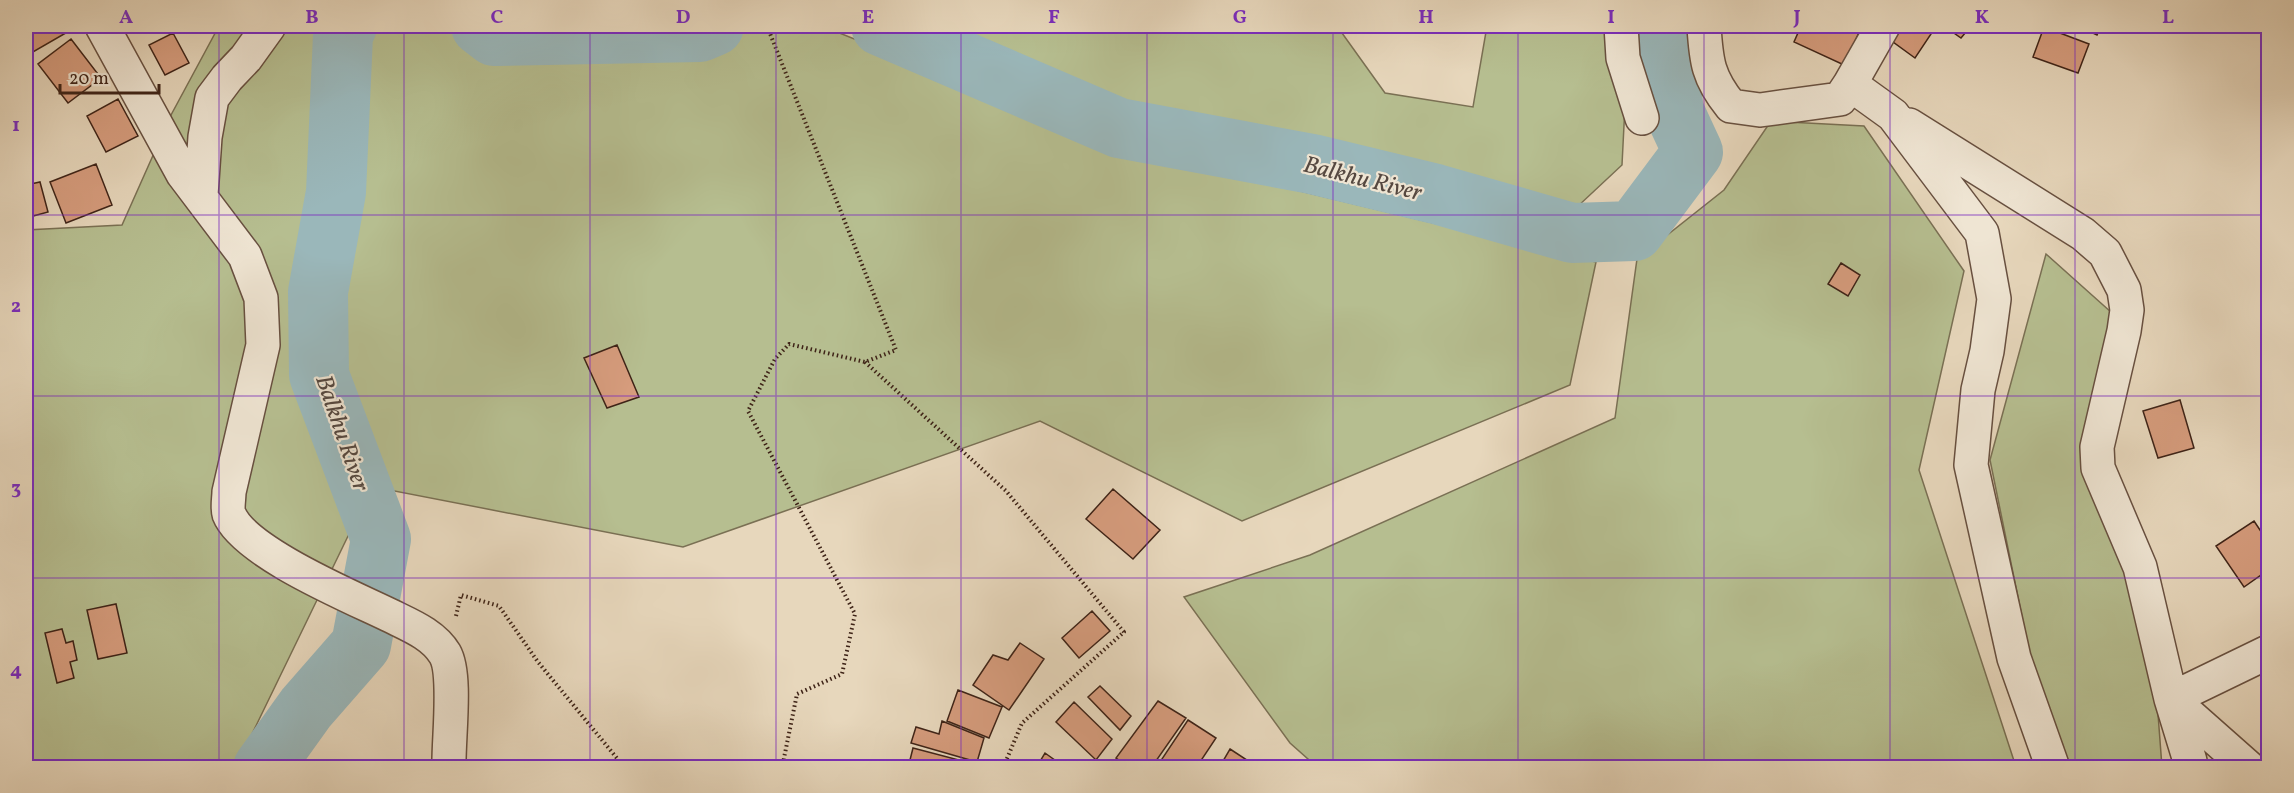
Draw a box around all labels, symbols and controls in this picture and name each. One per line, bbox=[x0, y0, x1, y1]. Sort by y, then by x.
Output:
text: A bbox=[119, 4, 133, 32]
text: B bbox=[305, 4, 319, 32]
text: C bbox=[491, 4, 504, 32]
text: D bbox=[676, 4, 690, 32]
text: E bbox=[862, 4, 874, 32]
text: F bbox=[1048, 4, 1060, 32]
text: G bbox=[1233, 4, 1247, 32]
text: H bbox=[1418, 4, 1434, 32]
text: I bbox=[1607, 4, 1615, 32]
text: J bbox=[1792, 4, 1801, 32]
text: K bbox=[1975, 4, 1990, 32]
text: L bbox=[2162, 4, 2174, 32]
scale bar bbox=[60, 57, 159, 95]
text: 20 m bbox=[69, 67, 109, 92]
text: 1 bbox=[12, 112, 20, 140]
water label: Balkhu River bbox=[1300, 149, 1426, 211]
text: 2 bbox=[11, 293, 21, 321]
water label: Balkhu River bbox=[305, 371, 377, 497]
text: 3 bbox=[11, 475, 21, 503]
text: 4 bbox=[10, 657, 22, 685]

